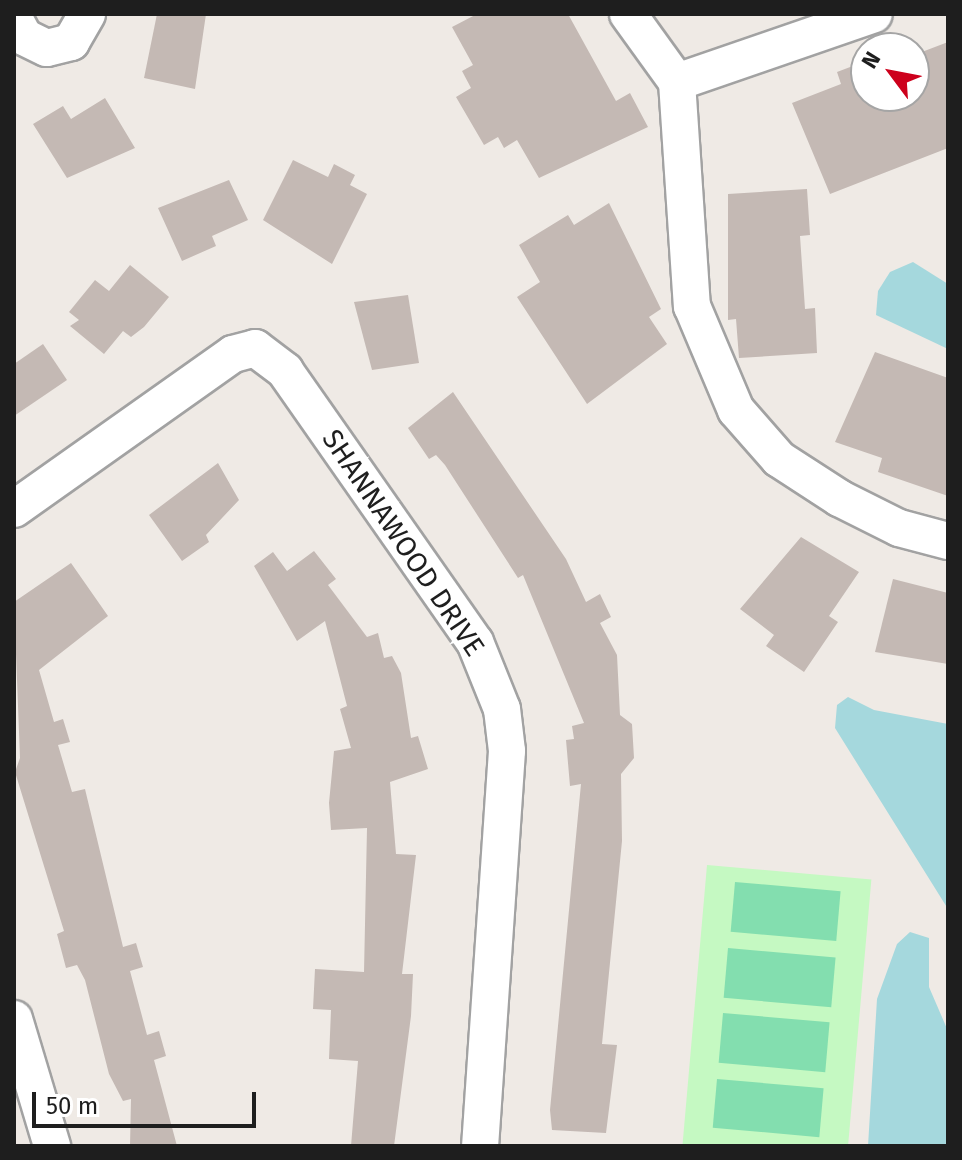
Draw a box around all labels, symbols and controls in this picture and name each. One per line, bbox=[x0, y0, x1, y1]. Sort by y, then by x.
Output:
north arrow bbox=[850, 32, 930, 112]
text: N bbox=[856, 47, 886, 73]
street label: SHANNAWOOD DRIVE bbox=[315, 423, 491, 663]
scale bar bbox=[36, 1076, 260, 1126]
text: 50 m bbox=[46, 1092, 98, 1120]

